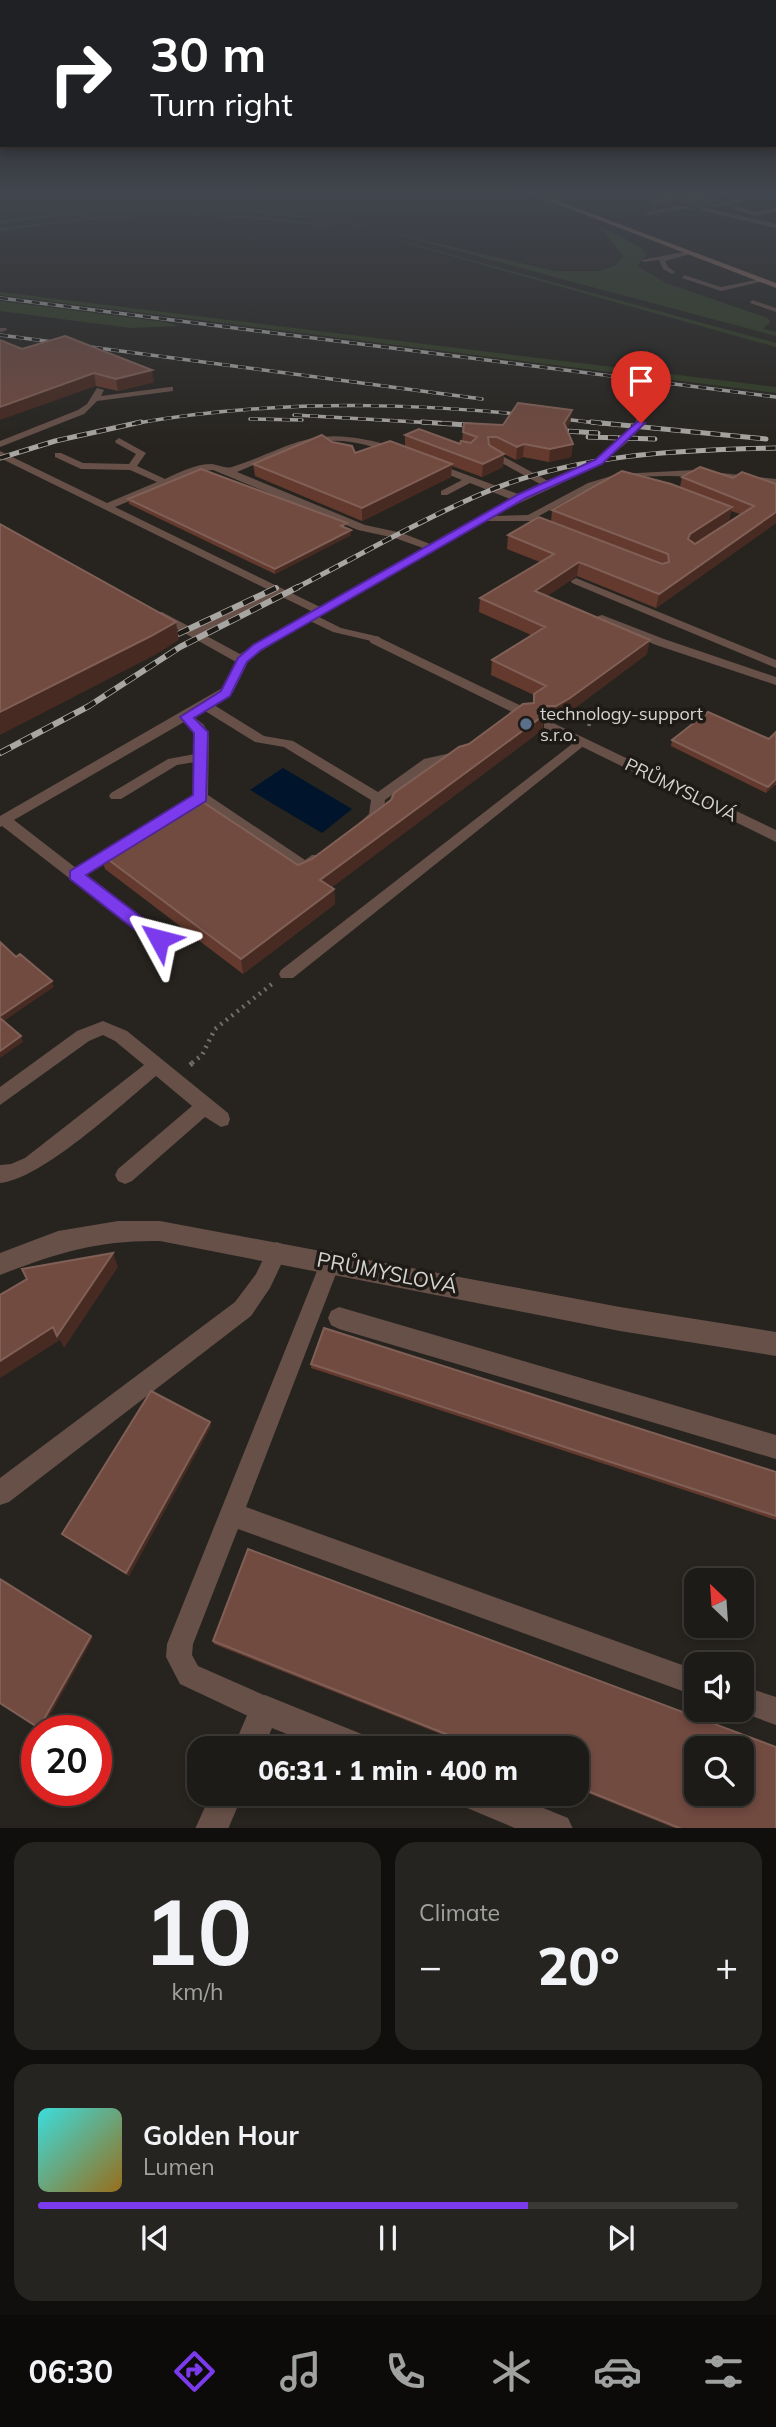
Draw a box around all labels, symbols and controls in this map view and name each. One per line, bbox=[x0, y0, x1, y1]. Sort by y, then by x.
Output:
text: 30 m bbox=[150, 23, 266, 84]
icon: right bbox=[35, 28, 126, 119]
text: Turn right bbox=[150, 84, 293, 124]
pin bbox=[611, 351, 671, 423]
icon: arrive bbox=[622, 362, 660, 400]
place label: technology-support s.r.o. bbox=[540, 702, 703, 746]
marker: technology-support s.r.o. bbox=[518, 716, 534, 732]
street label: PRŮMYSLOVÁ bbox=[621, 752, 741, 827]
position arrow bbox=[122, 902, 196, 976]
street label: PRŮMYSLOVÁ bbox=[315, 1245, 460, 1298]
north arrow bbox=[684, 1568, 754, 1638]
map controls bbox=[684, 1568, 754, 1806]
button: sound bbox=[684, 1652, 754, 1722]
speed limit sign: 20 bbox=[21, 1715, 112, 1806]
button: search bbox=[684, 1736, 754, 1806]
text: 06:31 · 1 min · 400 m bbox=[258, 1754, 518, 1787]
text: 10 bbox=[143, 1874, 252, 1988]
text: Climate bbox=[419, 1898, 500, 1927]
text: 20° bbox=[537, 1933, 620, 1998]
text: − bbox=[419, 1942, 442, 1990]
text: + bbox=[715, 1942, 738, 1990]
text: km/h bbox=[171, 1977, 224, 2006]
text: Golden Hour bbox=[143, 2119, 299, 2152]
text: Lumen bbox=[143, 2152, 215, 2181]
icon: previous bbox=[136, 2219, 174, 2257]
icon: pause bbox=[369, 2219, 407, 2257]
icon: next bbox=[602, 2219, 640, 2257]
icon: directions bbox=[170, 2347, 219, 2396]
icon: music bbox=[276, 2347, 325, 2396]
icon: phone bbox=[381, 2347, 430, 2396]
icon: climate bbox=[487, 2347, 536, 2396]
icon: car bbox=[593, 2347, 642, 2396]
icon: filters bbox=[699, 2347, 748, 2396]
text: 06:30 bbox=[28, 2351, 113, 2391]

